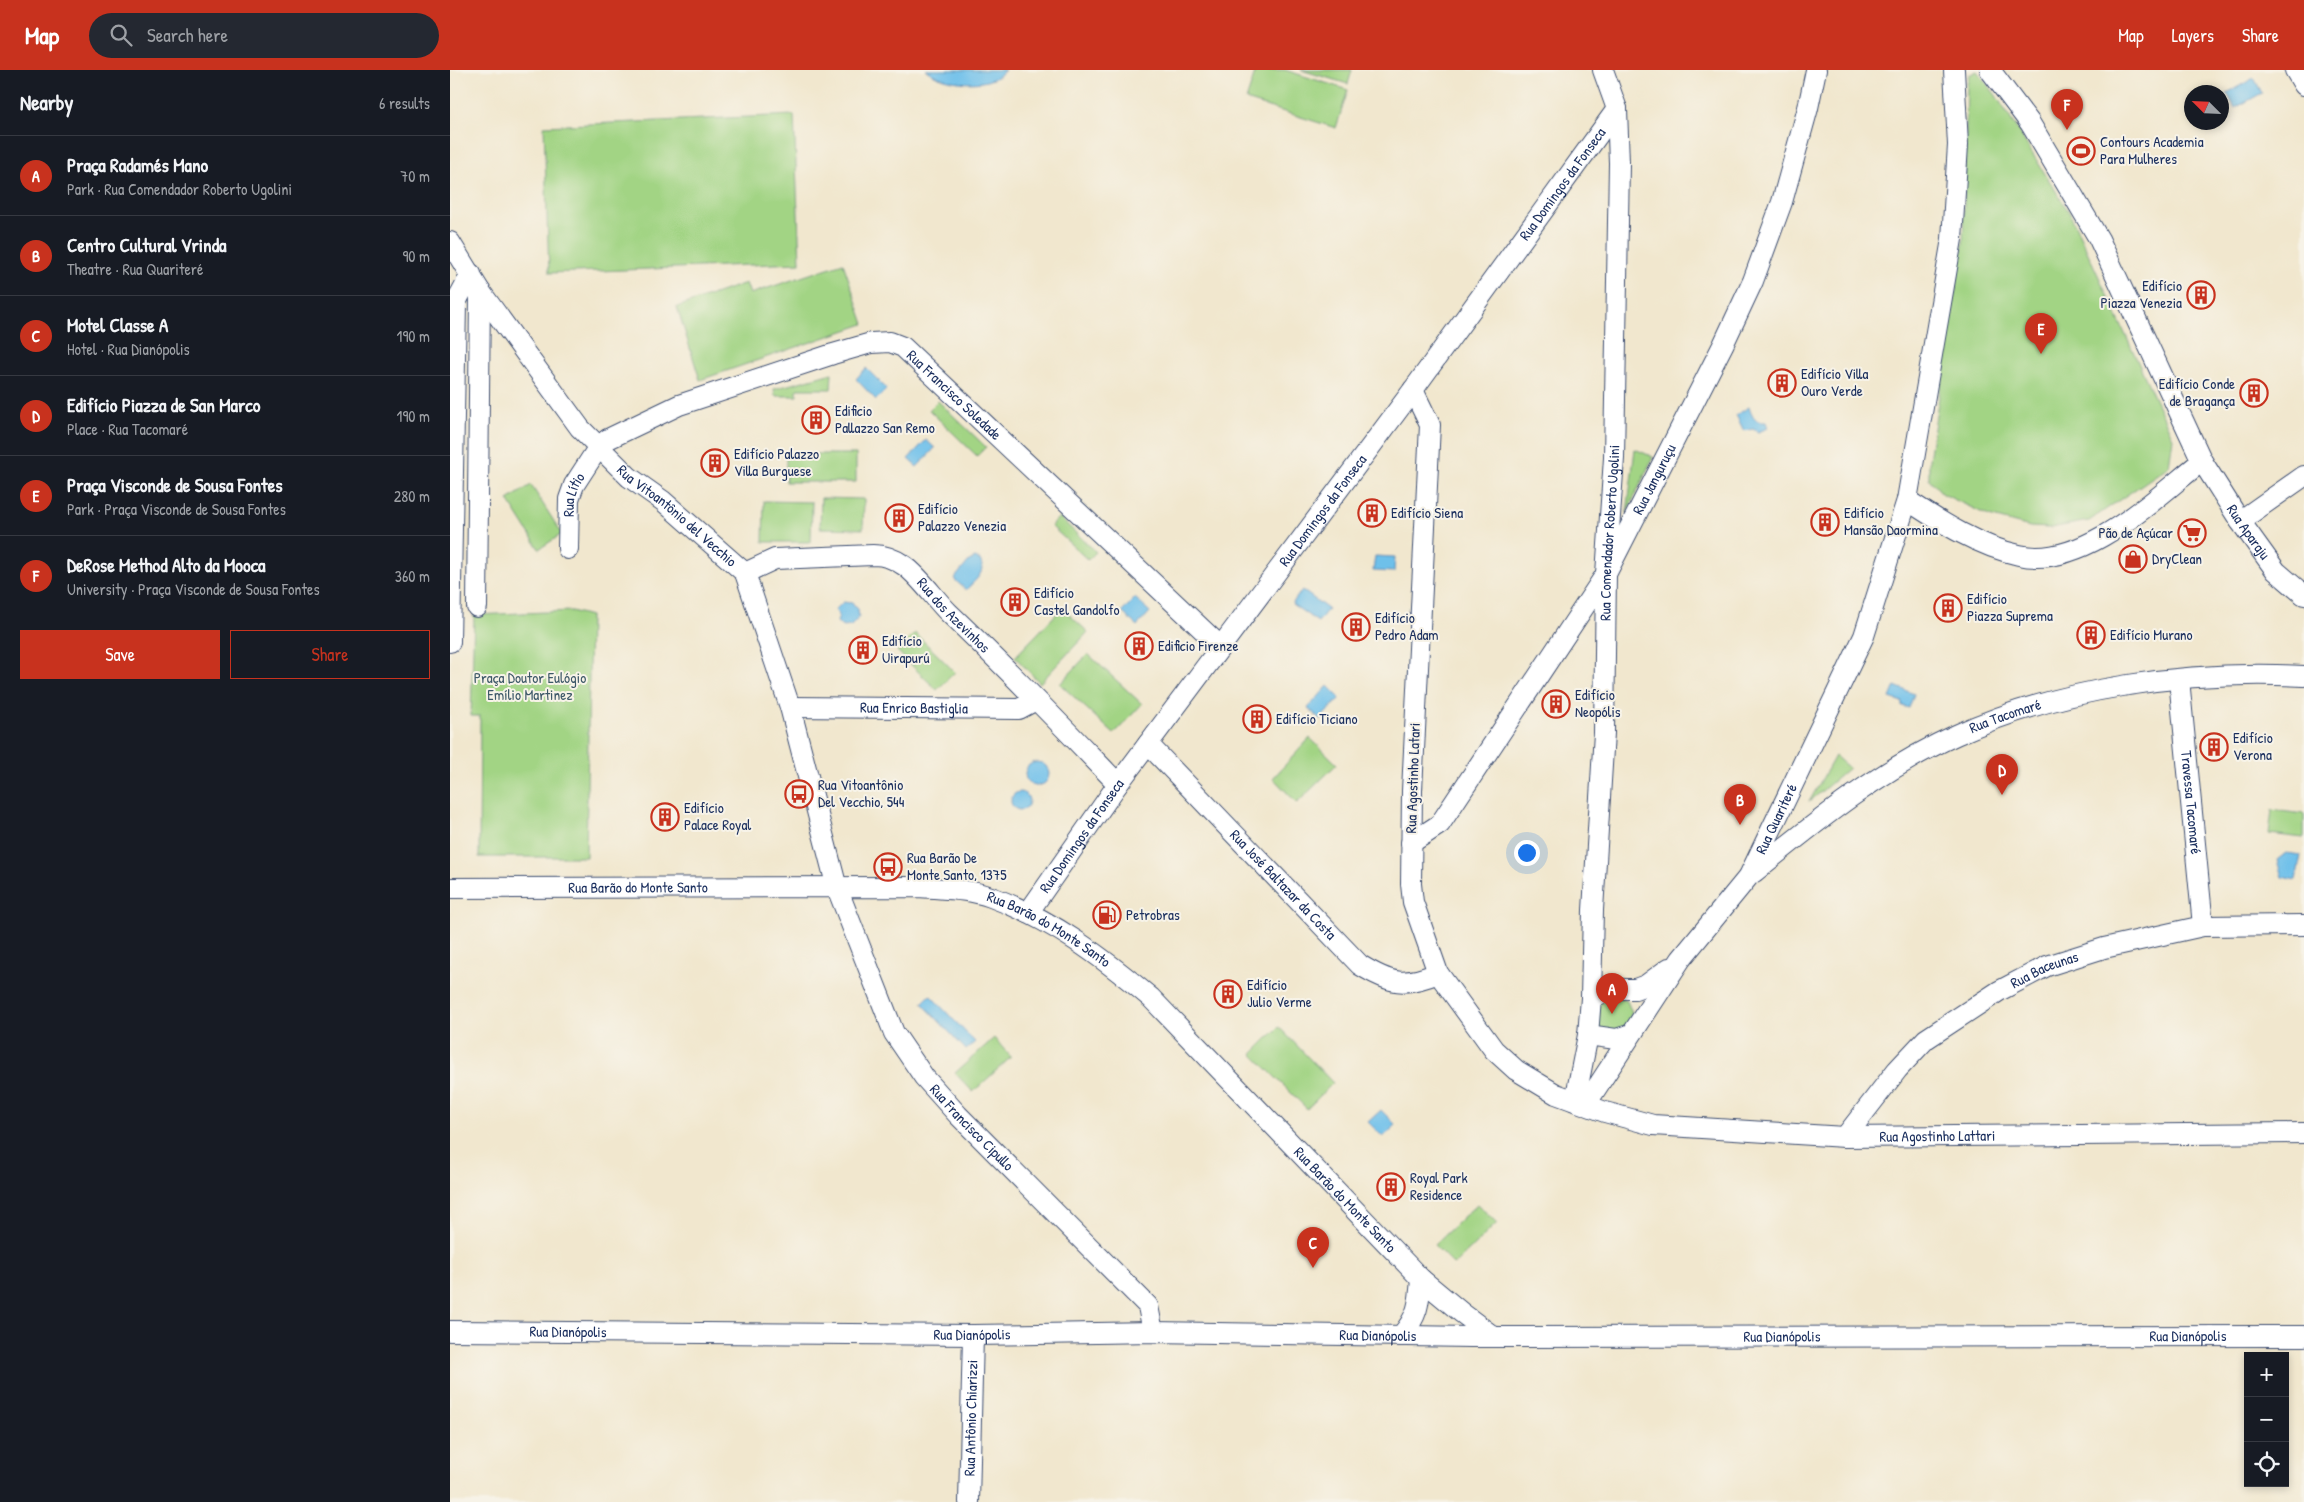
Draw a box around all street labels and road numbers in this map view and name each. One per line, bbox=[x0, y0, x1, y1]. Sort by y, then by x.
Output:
street label: Rua Domingos da Fonseca bbox=[1514, 123, 1610, 244]
street label: Rua Francisco Soledade bbox=[902, 345, 1006, 445]
street label: Rua Janguruçu bbox=[1627, 440, 1681, 518]
street label: Rua Comendador Roberto Ugolini bbox=[1594, 445, 1624, 621]
street label: Rua Domingos da Fonseca bbox=[1274, 450, 1371, 570]
street label: Rua Vitoantônio del Vecchio bbox=[613, 460, 742, 571]
street label: Rua Lítio bbox=[558, 468, 589, 517]
street label: Rua Aparaju bbox=[2222, 500, 2275, 564]
street label: Rua dos Azevinhos bbox=[913, 573, 995, 658]
street label: Rua Tacomaré bbox=[1966, 694, 2044, 738]
street label: Rua Enrico Bastiglia bbox=[860, 697, 968, 719]
street label: Rua Agostinho Latari bbox=[1400, 722, 1425, 834]
street label: Travessa Tacomaré bbox=[2176, 749, 2207, 855]
street label: Rua Domingos da Fonseca bbox=[1034, 774, 1129, 897]
street label: Rua Quariteré bbox=[1750, 780, 1802, 857]
street label: Rua José Baltazar da Costa bbox=[1225, 825, 1341, 944]
street label: Rua Barão do Monte Santo bbox=[568, 876, 708, 898]
street label: Rua Barão do Monte Santo bbox=[984, 885, 1115, 972]
street label: Rua Baceunas bbox=[2007, 946, 2081, 993]
street label: Rua Francisco Cipullo bbox=[925, 1079, 1019, 1175]
street label: Rua Agostinho Lattari bbox=[1879, 1125, 1995, 1147]
street label: Rua Barão do Monte Santo bbox=[1289, 1142, 1401, 1257]
street label: Rua Dianópolis bbox=[529, 1321, 607, 1342]
street label: Rua Dianópolis bbox=[933, 1323, 1011, 1345]
street label: Rua Dianópolis bbox=[1339, 1324, 1417, 1346]
street label: Rua Dianópolis bbox=[2149, 1325, 2227, 1346]
street label: Rua Dianópolis bbox=[1743, 1326, 1821, 1347]
street label: Rua Antônio Chiarizzi bbox=[959, 1360, 982, 1476]

